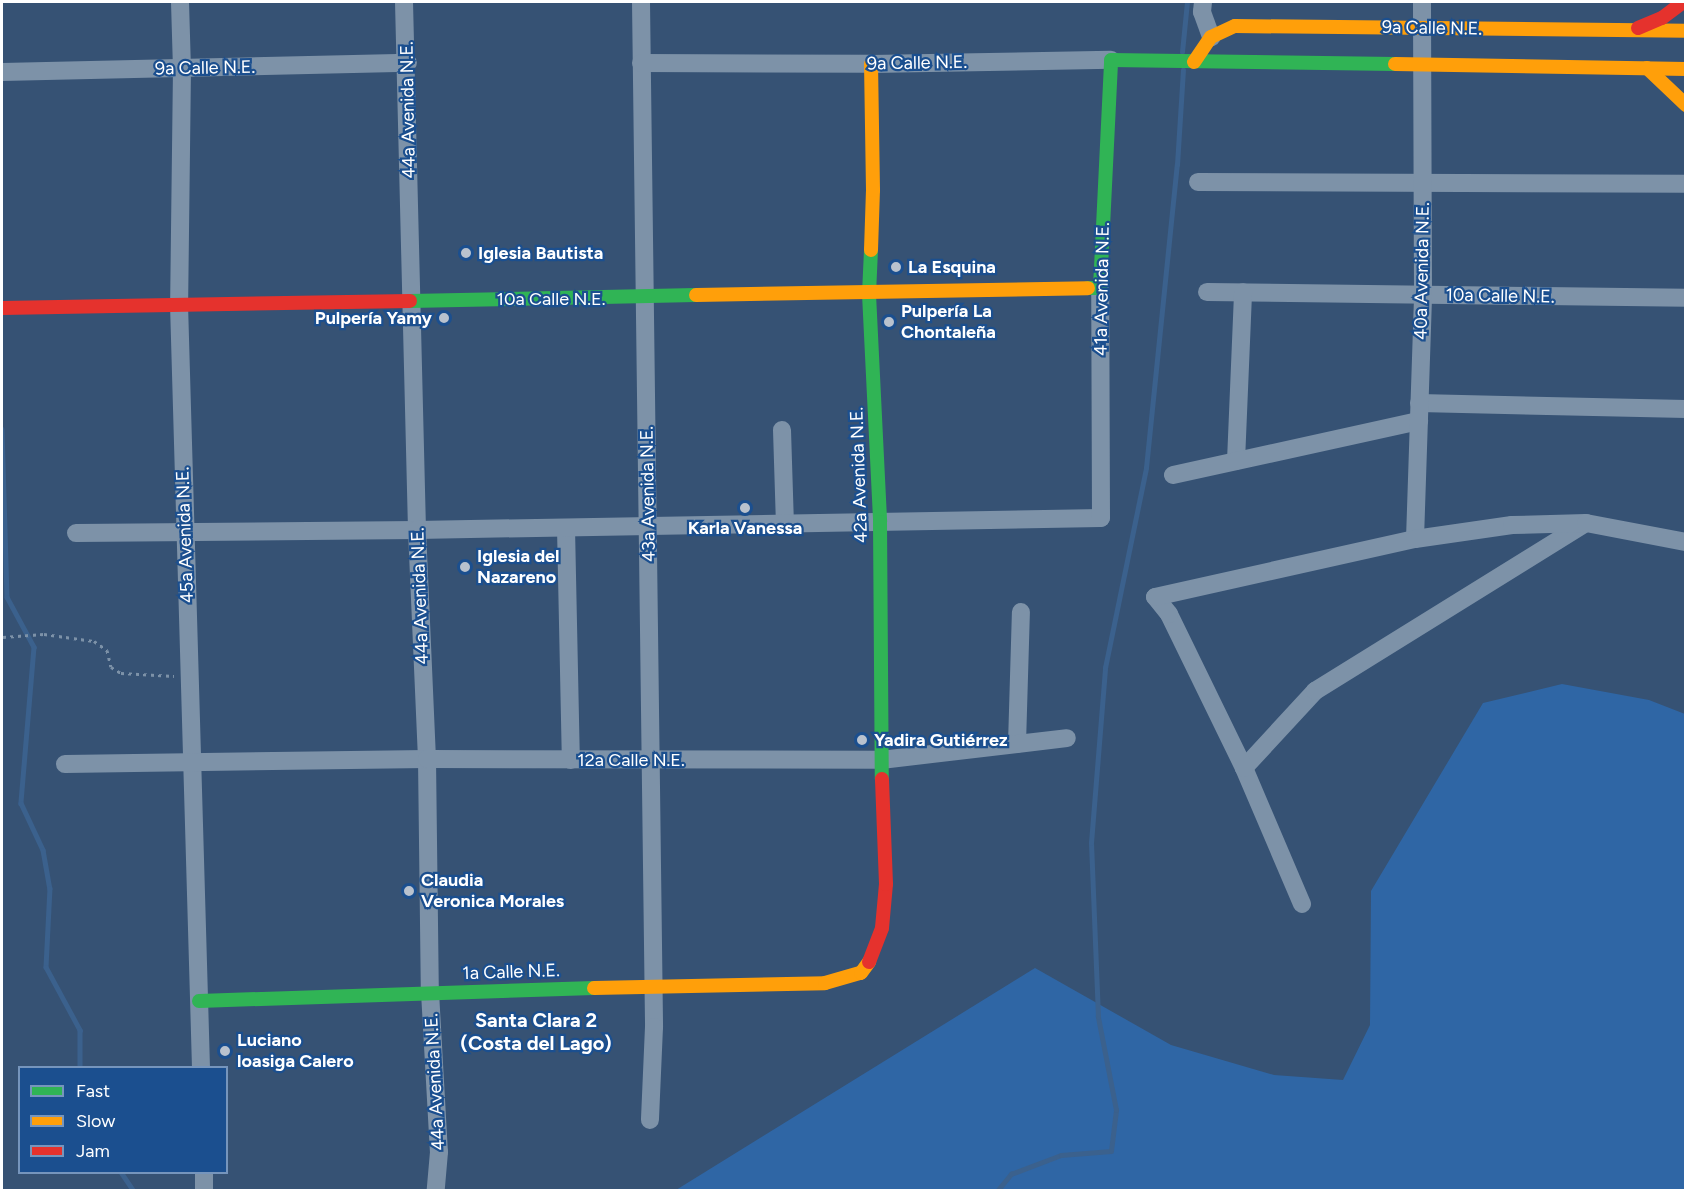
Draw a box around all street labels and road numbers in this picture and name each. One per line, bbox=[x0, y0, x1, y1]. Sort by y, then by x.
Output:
street label: 9a Calle N.E. bbox=[1382, 16, 1482, 40]
street label: 44a Avenida N.E. bbox=[396, 41, 420, 179]
street label: 9a Calle N.E. bbox=[867, 51, 967, 75]
street label: 9a Calle N.E. bbox=[155, 56, 255, 80]
street label: 40a Avenida N.E. bbox=[1410, 202, 1434, 340]
street label: 41a Avenida N.E. bbox=[1090, 222, 1114, 356]
street label: 10a Calle N.E. bbox=[1445, 284, 1555, 308]
street label: 10a Calle N.E. bbox=[496, 288, 606, 310]
street label: 42a Avenida N.E. bbox=[846, 407, 872, 543]
street label: 43a Avenida N.E. bbox=[636, 426, 660, 562]
street label: 45a Avenida N.E. bbox=[172, 466, 198, 604]
street label: 44a Avenida N.E. bbox=[407, 527, 433, 665]
street label: 12a Calle N.E. bbox=[577, 749, 685, 771]
street label: 1a Calle N.E. bbox=[462, 960, 560, 984]
street label: 44a Avenida N.E. bbox=[421, 1013, 449, 1151]

